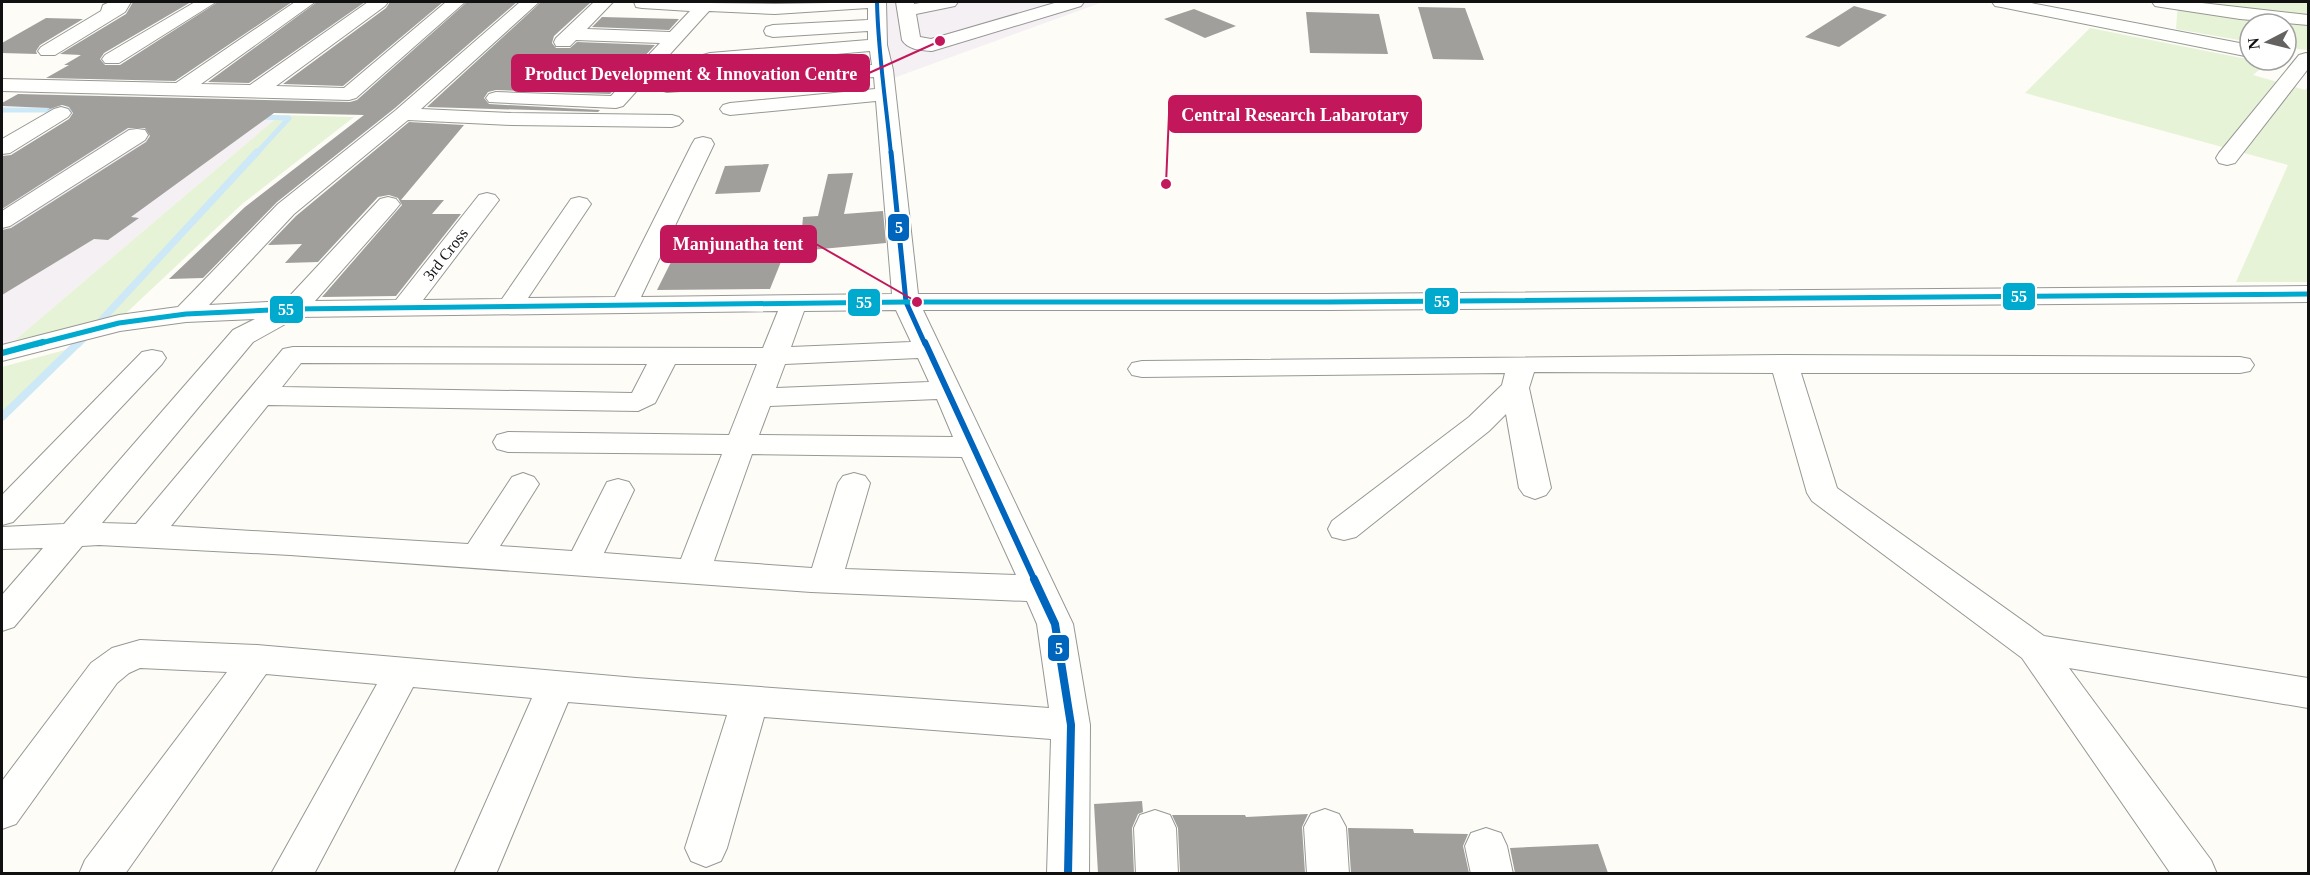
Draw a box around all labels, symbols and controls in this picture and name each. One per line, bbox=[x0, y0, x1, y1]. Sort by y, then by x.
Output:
north arrow bbox=[2238, 12, 2298, 72]
text: N bbox=[2244, 37, 2263, 51]
callout: Product Development & Innovation Centre bbox=[512, 55, 869, 91]
text: Product Development & Innovation Centre bbox=[525, 64, 857, 84]
callout: Central Research Labarotary bbox=[1169, 96, 1421, 132]
text: Central Research Labarotary bbox=[1181, 105, 1409, 125]
line badge: 5 bbox=[887, 213, 910, 242]
text: 5 bbox=[895, 219, 903, 236]
street label: 3rd Cross bbox=[420, 225, 471, 284]
callout: Manjunatha tent bbox=[661, 226, 816, 262]
text: Manjunatha tent bbox=[673, 234, 803, 254]
line badge: 55 bbox=[2002, 282, 2036, 311]
line badge: 55 bbox=[1424, 287, 1459, 315]
line badge: 55 bbox=[847, 288, 881, 317]
text: 55 bbox=[2011, 288, 2027, 305]
text: 55 bbox=[1434, 293, 1450, 310]
text: 55 bbox=[856, 294, 872, 311]
line badge: 55 bbox=[269, 295, 304, 324]
text: 55 bbox=[278, 301, 294, 318]
line badge: 5 bbox=[1047, 634, 1070, 662]
text: 5 bbox=[1055, 640, 1063, 657]

